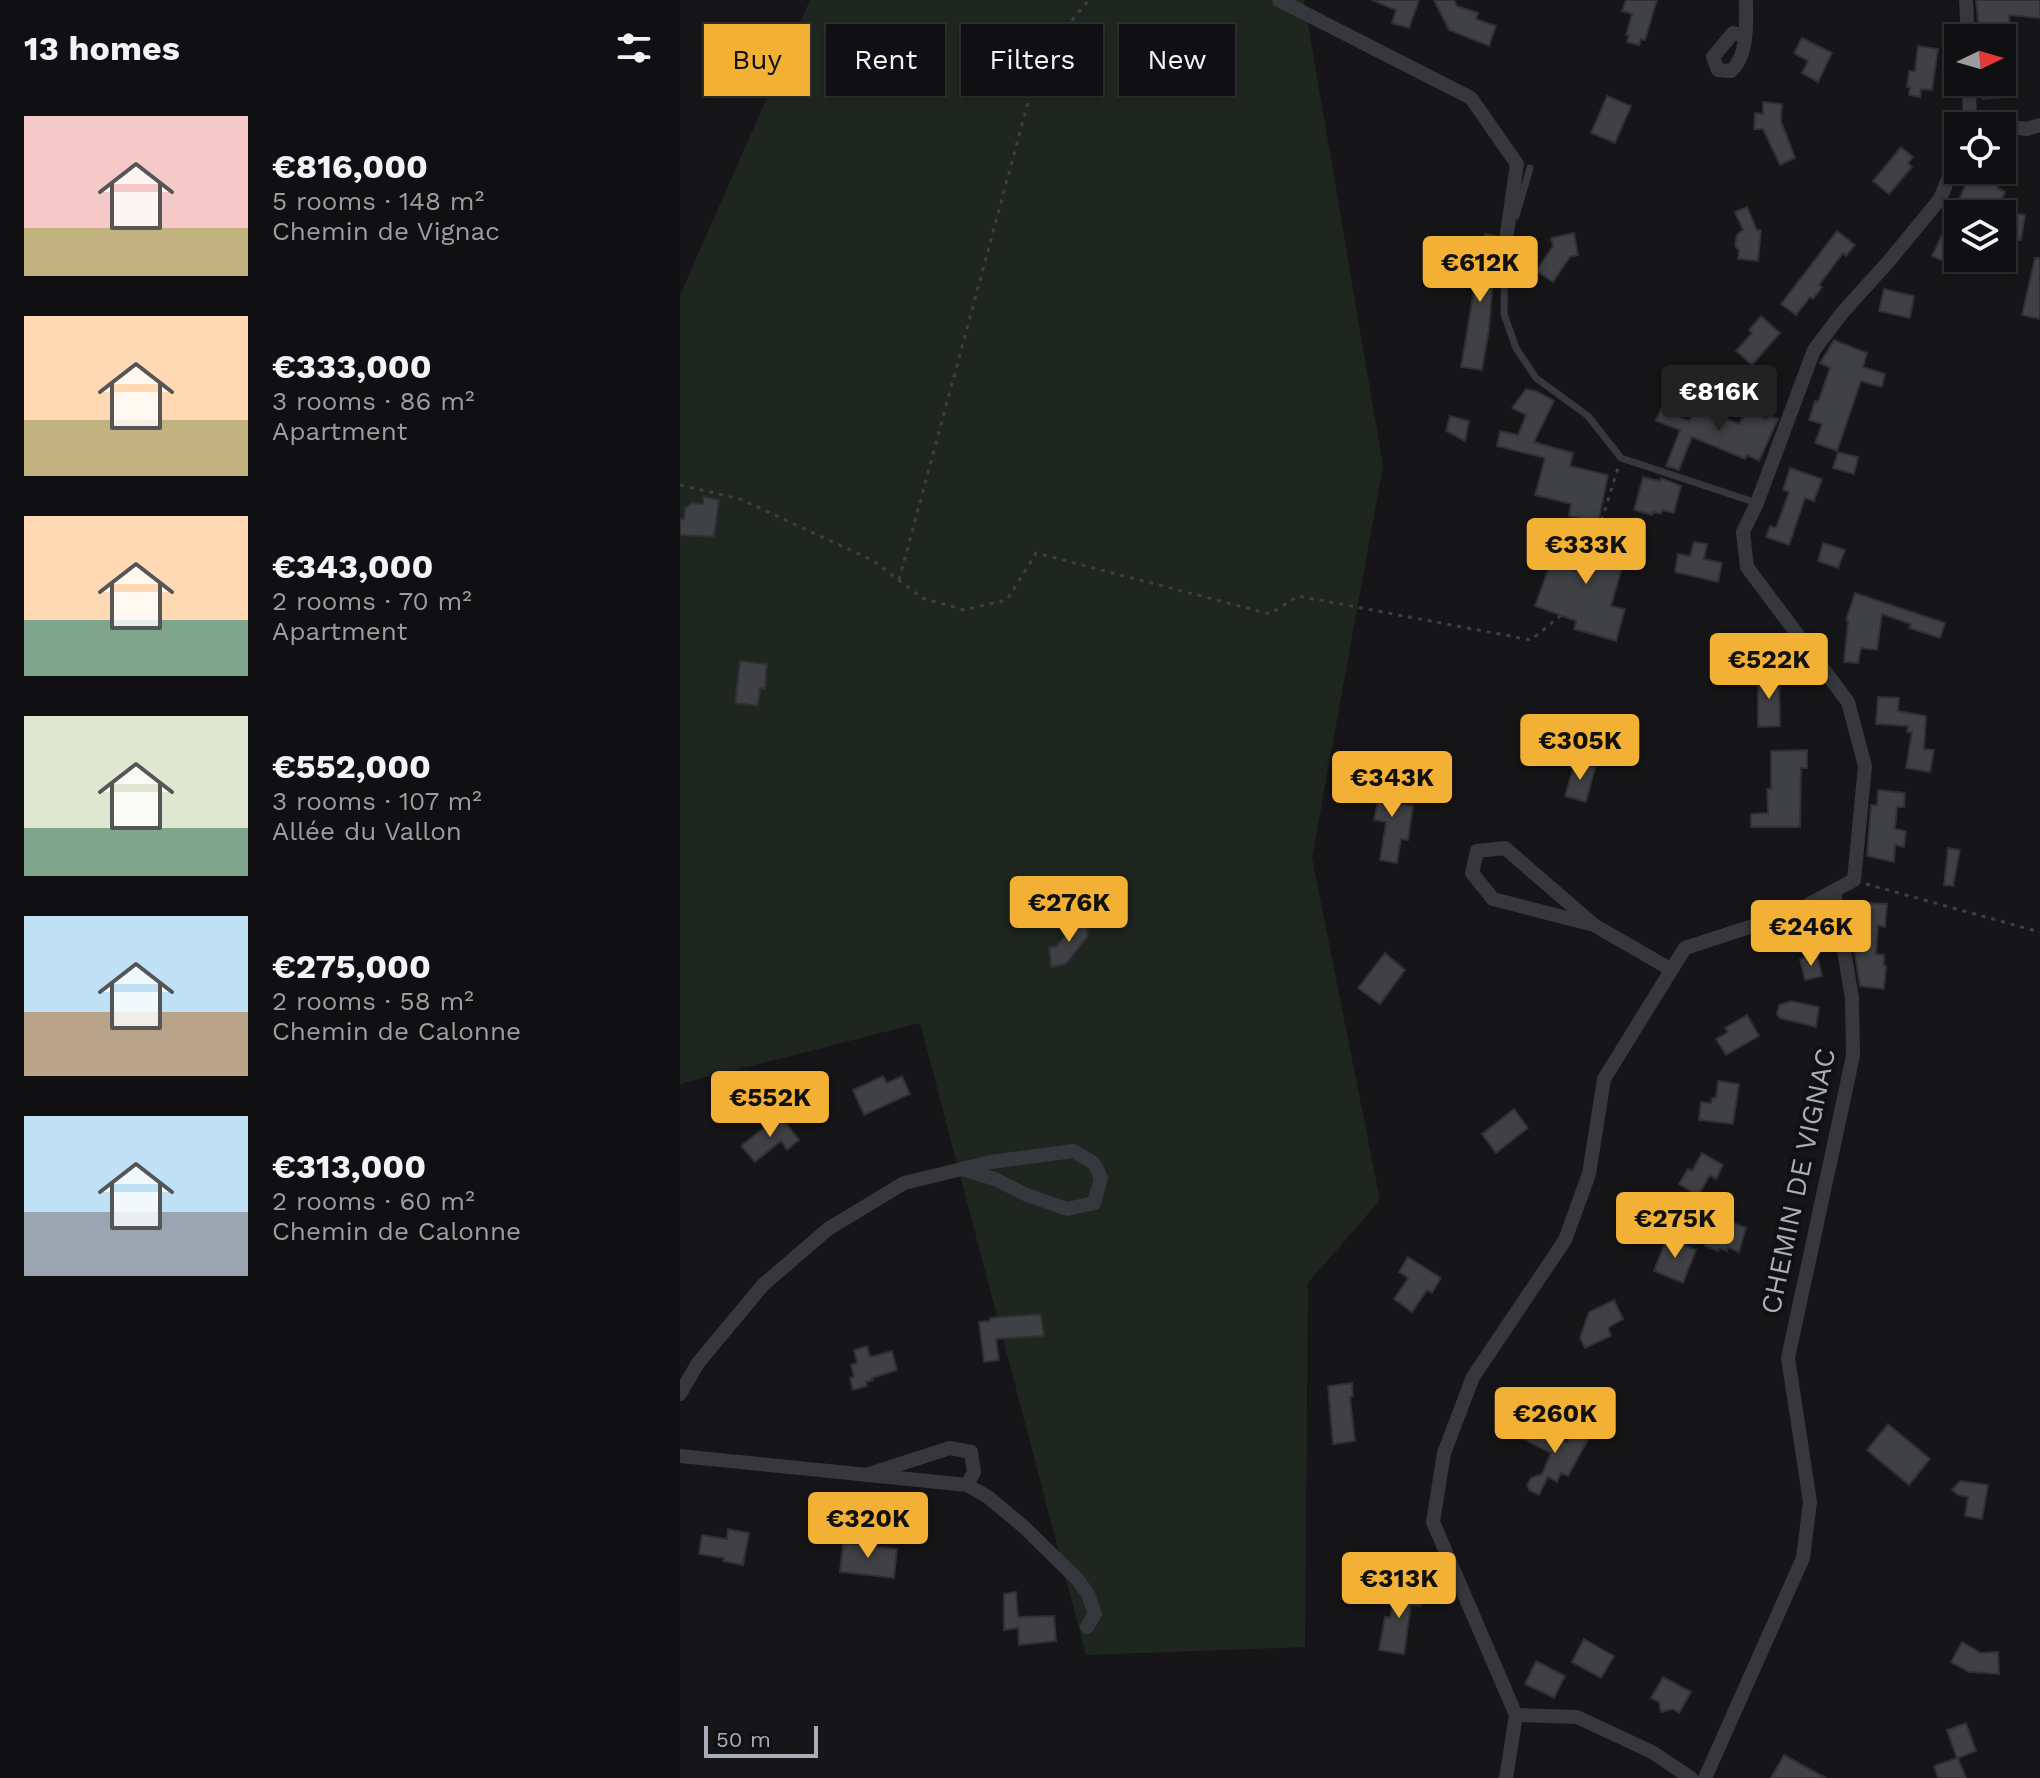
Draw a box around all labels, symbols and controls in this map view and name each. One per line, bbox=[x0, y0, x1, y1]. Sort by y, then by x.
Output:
chip: Buy bbox=[704, 24, 810, 96]
chip: Rent bbox=[826, 24, 945, 96]
chip: Filters bbox=[961, 24, 1103, 96]
chip: New bbox=[1119, 24, 1235, 96]
north arrow bbox=[1944, 24, 2016, 96]
map controls bbox=[1944, 24, 2016, 272]
icon: filters bbox=[612, 26, 656, 70]
text: 13 homes bbox=[24, 28, 180, 68]
button: locate bbox=[1944, 112, 2016, 184]
text: €816,000 bbox=[272, 146, 428, 186]
icon: home bbox=[88, 148, 184, 244]
text: 5 rooms · 148 m² bbox=[272, 186, 484, 216]
button: layers bbox=[1944, 200, 2016, 272]
text: Chemin de Vignac bbox=[272, 216, 500, 246]
pin: €612K bbox=[1424, 236, 1536, 304]
text: €612K bbox=[1441, 247, 1519, 277]
text: €333,000 bbox=[272, 346, 432, 386]
icon: home bbox=[88, 348, 184, 444]
pin: €816K bbox=[1663, 365, 1775, 433]
text: €816K bbox=[1679, 376, 1759, 406]
text: 3 rooms · 86 m² bbox=[272, 386, 474, 416]
text: Apartment bbox=[272, 416, 408, 446]
pin: €333K bbox=[1530, 518, 1642, 586]
text: €333K bbox=[1545, 529, 1627, 559]
text: €343,000 bbox=[272, 546, 433, 586]
icon: home bbox=[88, 548, 184, 644]
text: 2 rooms · 70 m² bbox=[272, 586, 472, 616]
text: Apartment bbox=[272, 616, 408, 646]
pin: €522K bbox=[1713, 633, 1825, 701]
text: €522K bbox=[1728, 644, 1810, 674]
pin: €305K bbox=[1524, 714, 1636, 782]
text: €305K bbox=[1538, 725, 1622, 755]
text: €552,000 bbox=[272, 746, 431, 786]
icon: home bbox=[88, 748, 184, 844]
pin: €343K bbox=[1336, 751, 1448, 819]
text: €343K bbox=[1350, 762, 1434, 792]
text: 3 rooms · 107 m² bbox=[272, 786, 482, 816]
text: Allée du Vallon bbox=[272, 816, 462, 846]
pin: €276K bbox=[1013, 876, 1125, 944]
text: €276K bbox=[1028, 887, 1110, 917]
pin: €246K bbox=[1755, 900, 1867, 968]
text: €246K bbox=[1769, 911, 1853, 941]
text: €275,000 bbox=[272, 946, 431, 986]
icon: home bbox=[88, 948, 184, 1044]
text: 2 rooms · 58 m² bbox=[272, 986, 474, 1016]
text: Chemin de Calonne bbox=[272, 1016, 521, 1046]
street label: CHEMIN DE VIGNAC bbox=[1754, 1045, 1842, 1317]
pin: €552K bbox=[714, 1071, 826, 1139]
text: €552K bbox=[729, 1082, 811, 1112]
text: €313,000 bbox=[272, 1146, 426, 1186]
icon: home bbox=[88, 1148, 184, 1244]
text: 2 rooms · 60 m² bbox=[272, 1186, 475, 1216]
pin: €275K bbox=[1619, 1192, 1731, 1260]
text: €275K bbox=[1634, 1203, 1716, 1233]
text: Chemin de Calonne bbox=[272, 1216, 521, 1246]
pin: €260K bbox=[1499, 1387, 1611, 1455]
text: €260K bbox=[1513, 1398, 1597, 1428]
pin: €320K bbox=[812, 1492, 924, 1560]
text: €320K bbox=[826, 1503, 910, 1533]
pin: €313K bbox=[1343, 1552, 1455, 1620]
text: €313K bbox=[1360, 1563, 1438, 1593]
scale bar bbox=[704, 1722, 818, 1758]
text: 50 m bbox=[716, 1727, 771, 1752]

